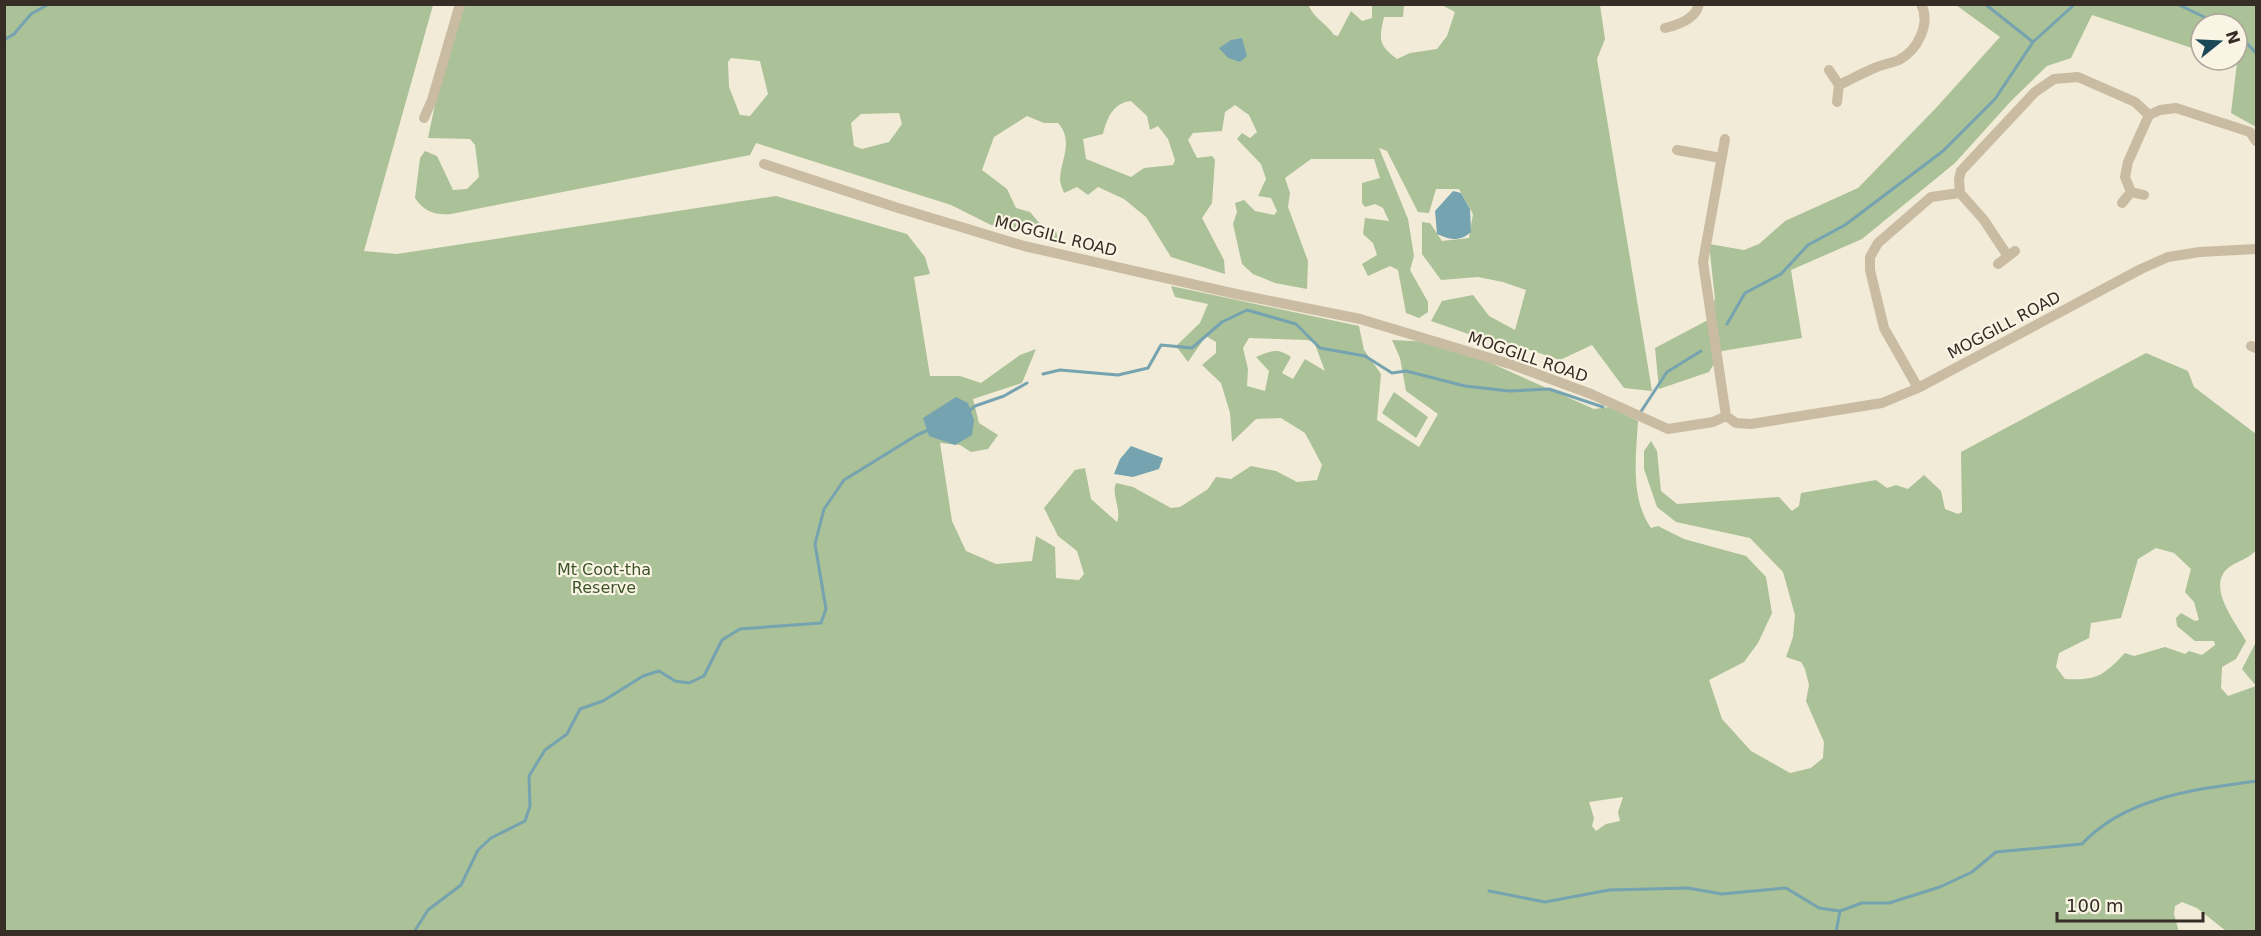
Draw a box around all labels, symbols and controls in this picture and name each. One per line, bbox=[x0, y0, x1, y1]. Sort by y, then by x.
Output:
north arrow bbox=[2189, 12, 2249, 72]
text: N bbox=[2222, 28, 2244, 47]
street label: MOGGILL ROAD bbox=[993, 212, 1119, 260]
street label: MOGGILL ROAD bbox=[1944, 287, 2064, 363]
street label: MOGGILL ROAD bbox=[1466, 328, 1590, 386]
park label: Mt Coot-tha Reserve bbox=[557, 560, 651, 597]
scale bar bbox=[2057, 885, 2202, 923]
text: 100 m bbox=[2066, 895, 2124, 916]

